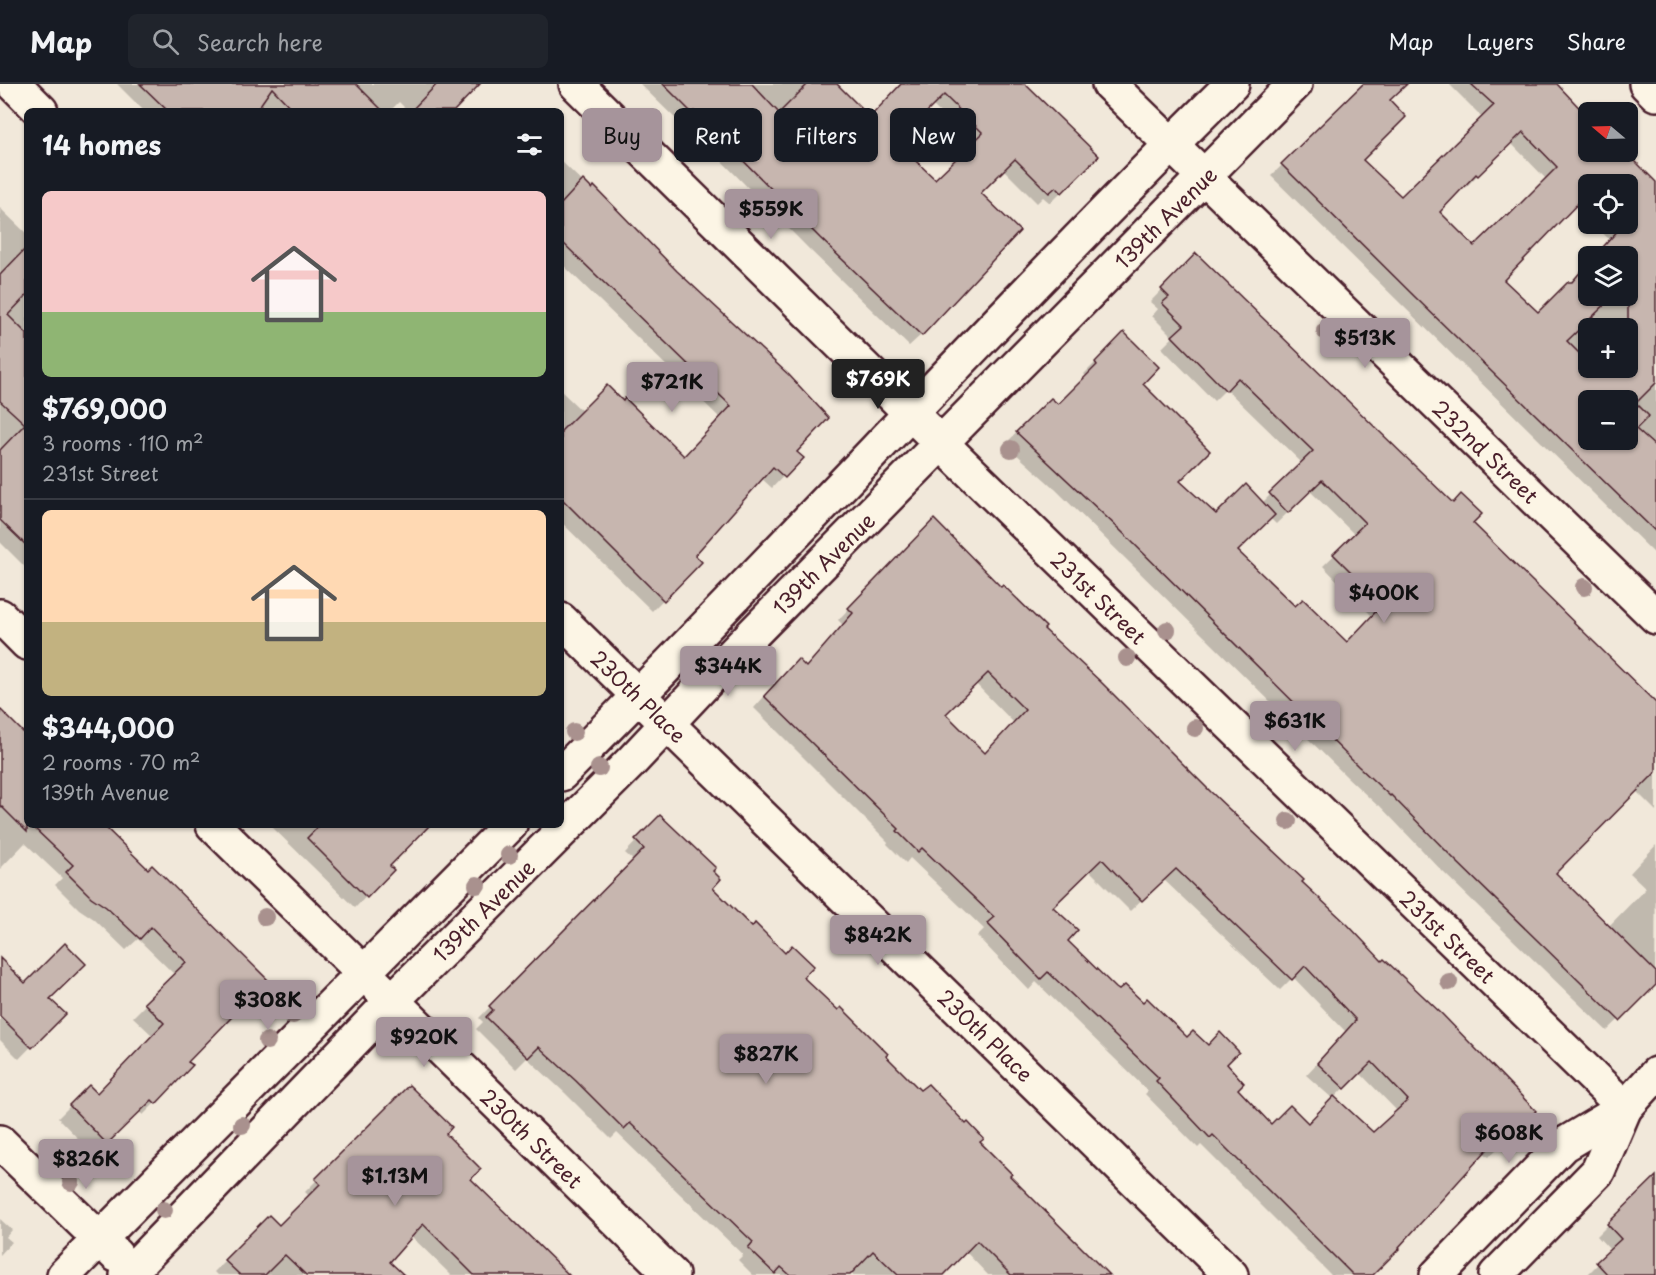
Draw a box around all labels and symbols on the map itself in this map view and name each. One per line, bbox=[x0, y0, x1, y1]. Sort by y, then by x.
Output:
north arrow bbox=[1578, 102, 1638, 162]
street label: 139th Avenue bbox=[1106, 158, 1224, 276]
pin: $559K bbox=[729, 189, 813, 240]
pin: $513K bbox=[1323, 318, 1407, 369]
pin: $769K bbox=[836, 359, 920, 410]
pin: $721K bbox=[630, 362, 714, 413]
street label: 232nd Street bbox=[1426, 392, 1546, 510]
street label: 139th Avenue bbox=[764, 504, 882, 622]
street label: 231st Street bbox=[1044, 543, 1154, 651]
pin: $400K bbox=[1342, 573, 1426, 624]
street label: 230th Place bbox=[584, 642, 694, 750]
pin: $344K bbox=[686, 646, 770, 697]
pin: $631K bbox=[1253, 701, 1337, 752]
street label: 139th Avenue bbox=[424, 851, 542, 969]
street label: 231st Street bbox=[1393, 882, 1503, 990]
pin: $842K bbox=[836, 915, 920, 966]
pin: $308K bbox=[226, 980, 310, 1031]
street label: 230th Place bbox=[931, 981, 1041, 1089]
pin: $920K bbox=[382, 1017, 466, 1068]
pin: $827K bbox=[724, 1034, 808, 1085]
street label: 230th Street bbox=[474, 1081, 590, 1195]
pin: $608K bbox=[1467, 1113, 1551, 1164]
pin: $826K bbox=[44, 1139, 128, 1190]
pin: $1.13M bbox=[346, 1156, 444, 1207]

